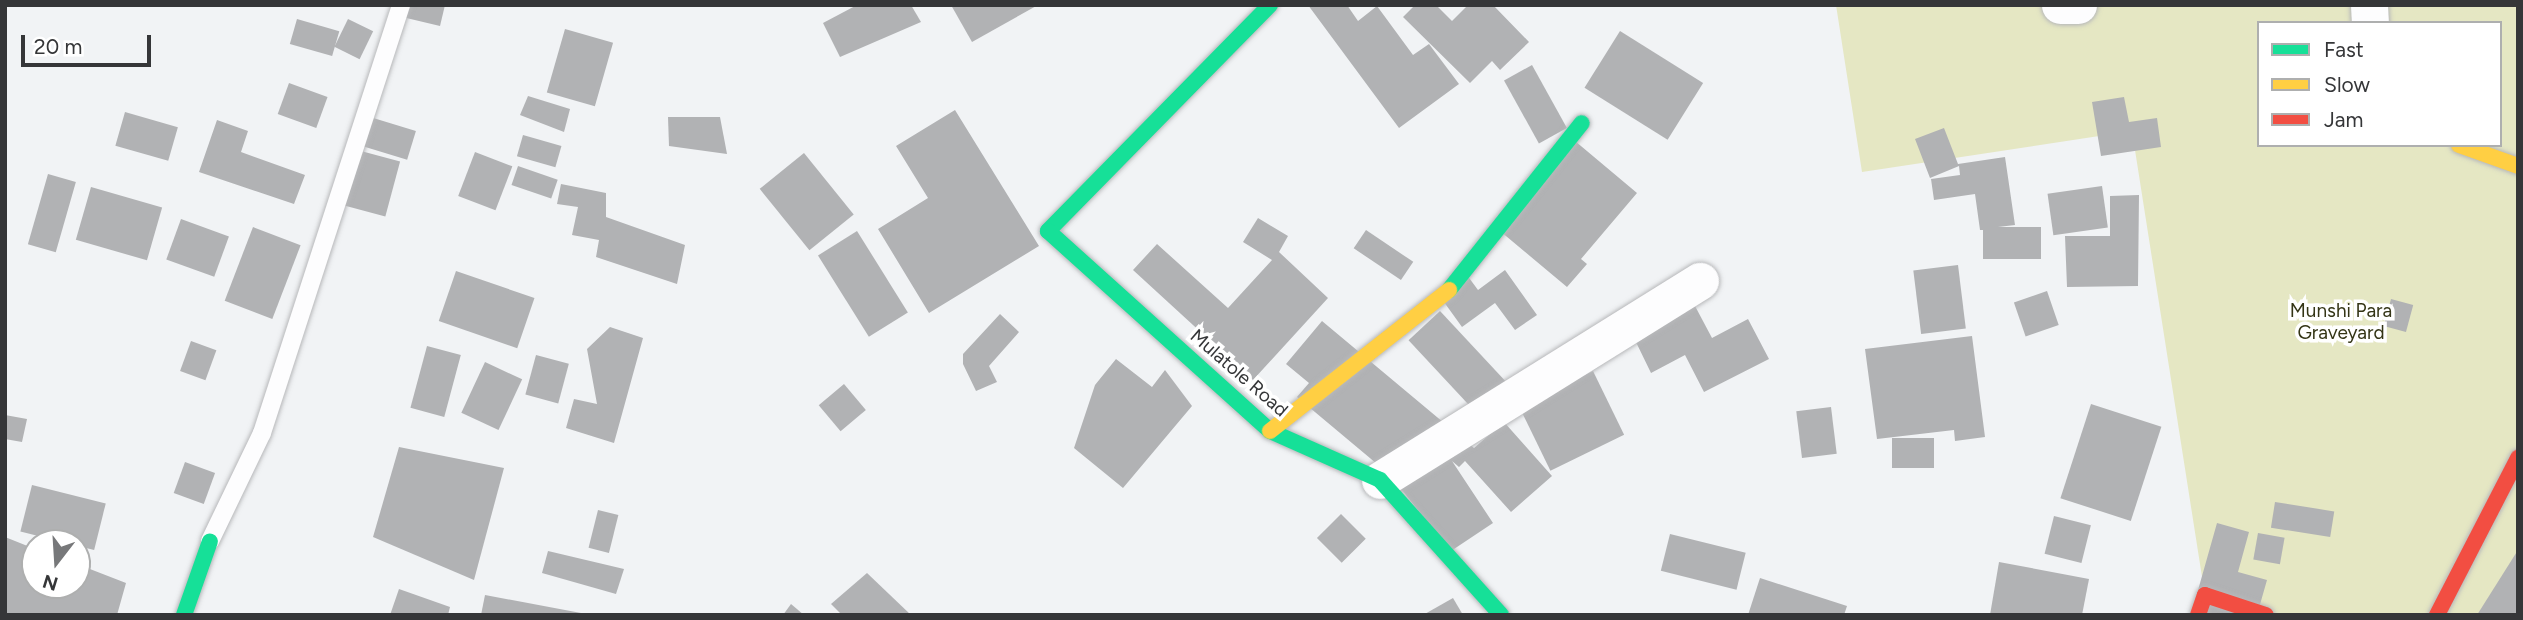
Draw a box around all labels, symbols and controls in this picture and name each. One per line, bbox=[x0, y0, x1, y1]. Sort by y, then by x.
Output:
scale bar bbox=[24, 21, 154, 65]
legend bbox=[2257, 21, 2502, 147]
text: 20 m bbox=[34, 34, 82, 59]
text: Fast bbox=[2324, 37, 2364, 62]
text: Slow bbox=[2324, 72, 2370, 97]
text: Jam bbox=[2324, 107, 2363, 132]
park label: Munshi Para Graveyard bbox=[2290, 300, 2392, 344]
street label: Mulatole Road bbox=[1186, 324, 1292, 422]
north arrow bbox=[21, 529, 91, 599]
text: N bbox=[40, 570, 61, 596]

